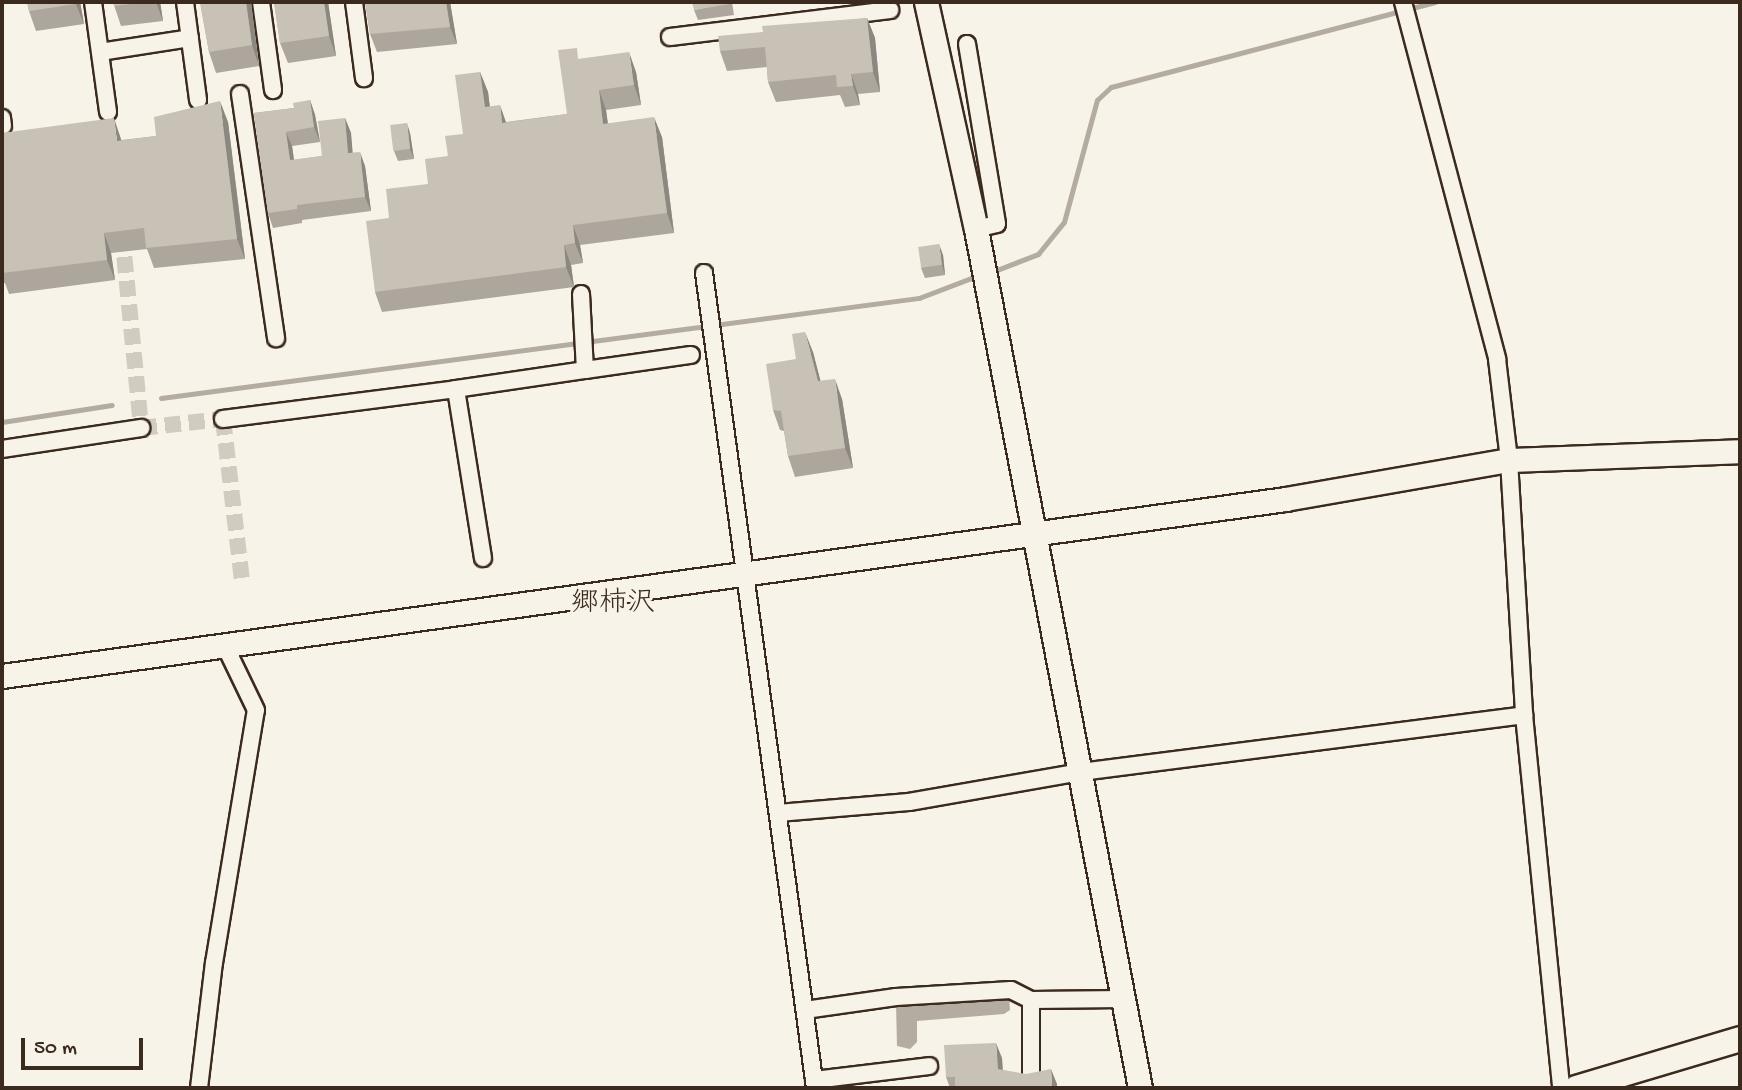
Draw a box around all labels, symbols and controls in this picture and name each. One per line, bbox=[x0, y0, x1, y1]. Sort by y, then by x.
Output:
district label: 郷柿沢 bbox=[571, 588, 655, 622]
scale bar bbox=[24, 1024, 147, 1068]
text: 50 m bbox=[34, 1037, 77, 1062]

